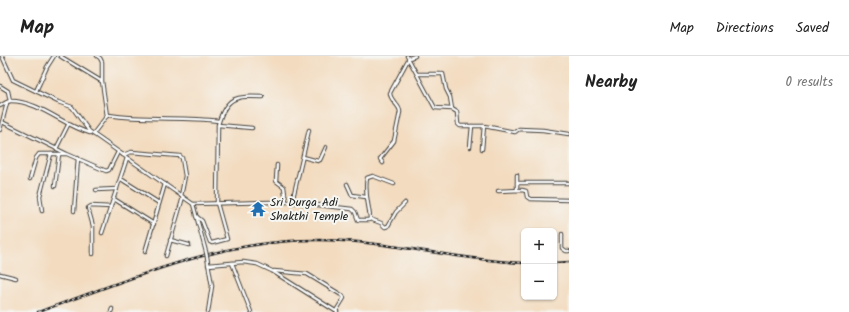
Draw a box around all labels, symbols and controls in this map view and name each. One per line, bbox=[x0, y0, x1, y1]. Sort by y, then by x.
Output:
text: Map bbox=[20, 13, 54, 43]
text: Map bbox=[669, 17, 694, 39]
text: Directions bbox=[716, 17, 774, 39]
text: Saved bbox=[796, 17, 829, 39]
text: Nearby bbox=[585, 69, 637, 96]
text: 0 results bbox=[786, 72, 833, 93]
place label: Sri Durga Adi Shakthi Temple bbox=[270, 193, 349, 226]
temple icon: Sri Durga Adi Shakthi Temple bbox=[249, 200, 267, 218]
map controls bbox=[521, 228, 557, 300]
button: + bbox=[521, 228, 557, 264]
button: − bbox=[521, 264, 557, 300]

